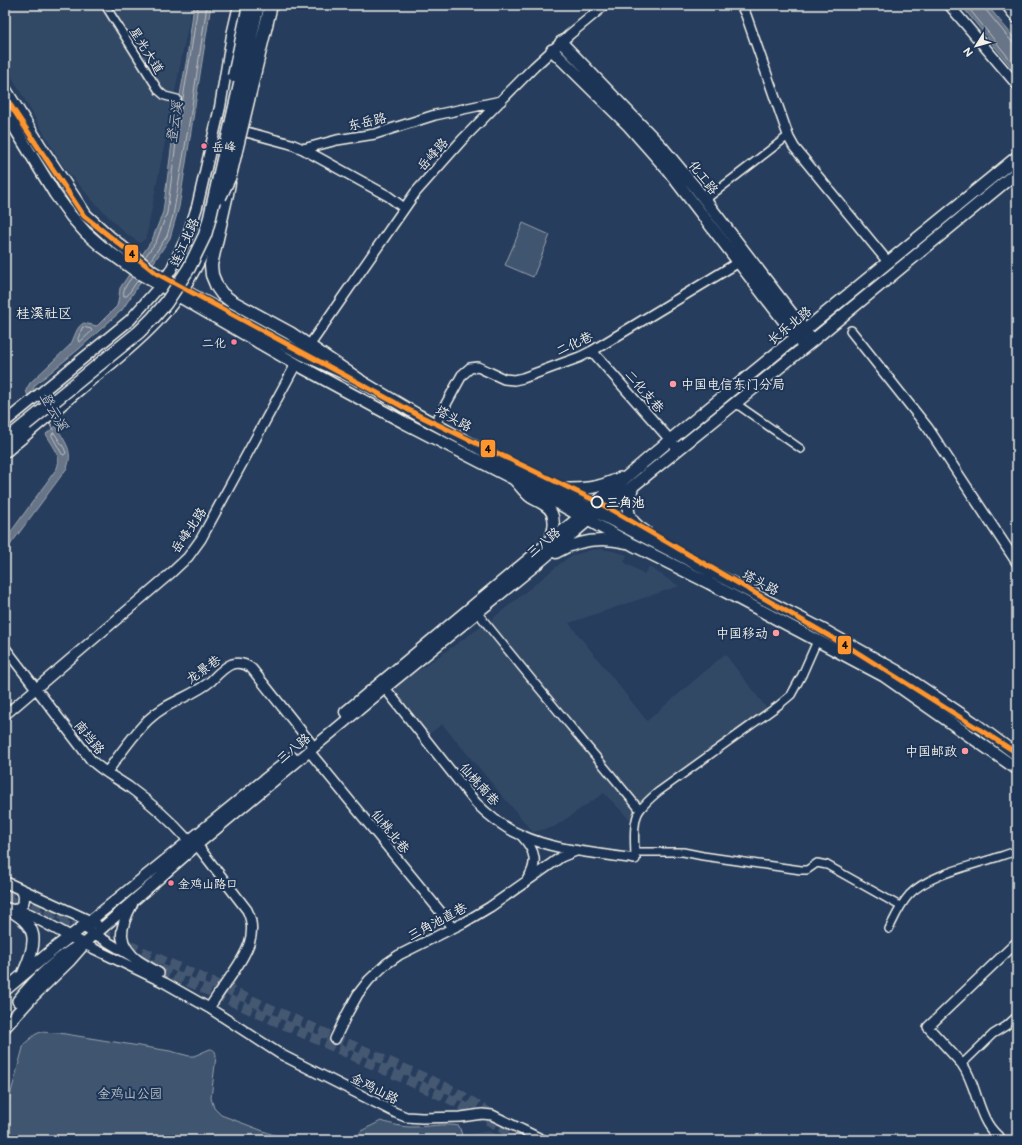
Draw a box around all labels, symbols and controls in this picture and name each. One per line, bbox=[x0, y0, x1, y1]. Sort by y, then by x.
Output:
street label: 星光大道 bbox=[126, 24, 167, 77]
north arrow bbox=[956, 26, 996, 66]
text: N bbox=[961, 45, 976, 59]
water label: 登云溪 bbox=[163, 99, 186, 144]
street label: 东岳路 bbox=[346, 110, 388, 134]
street label: 岳峰路 bbox=[414, 135, 452, 175]
place label: 岳峰 bbox=[212, 140, 236, 155]
marker: 岳峰 bbox=[199, 141, 209, 151]
street label: 化工路 bbox=[685, 157, 722, 198]
street label: 连江北路 bbox=[167, 215, 203, 269]
line badge: 4 bbox=[124, 244, 139, 263]
text: 4 bbox=[129, 248, 136, 261]
street label: 长乐北路 bbox=[764, 303, 815, 348]
district label: 桂溪社区 bbox=[16, 305, 72, 322]
street label: 二化巷 bbox=[553, 328, 595, 359]
place label: 二化 bbox=[202, 336, 226, 351]
marker: 二化 bbox=[229, 337, 239, 347]
street label: 二化支巷 bbox=[621, 367, 667, 417]
place label: 中国电信东门分局 bbox=[681, 377, 785, 393]
marker: 中国电信东门分局 bbox=[668, 379, 678, 389]
water label: 登云溪 bbox=[36, 389, 72, 435]
street label: 塔头路 bbox=[433, 402, 474, 435]
line badge: 4 bbox=[480, 439, 496, 458]
text: 4 bbox=[485, 443, 492, 456]
marker: 三角池 bbox=[590, 495, 604, 509]
place label: 三角池 bbox=[606, 495, 645, 511]
street label: 岳峰北路 bbox=[168, 505, 210, 557]
street label: 三八路 bbox=[524, 524, 564, 561]
street label: 塔头路 bbox=[740, 567, 782, 599]
place label: 中国移动 bbox=[716, 626, 768, 642]
marker: 中国移动 bbox=[771, 628, 781, 638]
line badge: 4 bbox=[837, 635, 852, 655]
text: 4 bbox=[842, 639, 849, 652]
street label: 龙景巷 bbox=[183, 652, 224, 688]
street label: 南垱路 bbox=[71, 717, 108, 758]
street label: 三八路 bbox=[274, 730, 314, 767]
place label: 中国邮政 bbox=[905, 744, 957, 760]
marker: 中国邮政 bbox=[960, 746, 970, 756]
street label: 仙桃南巷 bbox=[456, 760, 503, 809]
street label: 仙桃北巷 bbox=[368, 806, 413, 857]
place label: 金鸡山路口 bbox=[178, 877, 238, 892]
marker: 金鸡山路口 bbox=[166, 878, 176, 888]
street label: 三角池直巷 bbox=[405, 900, 470, 944]
street label: 金鸡山路 bbox=[348, 1070, 401, 1108]
park label: 金鸡山公园 bbox=[97, 1086, 163, 1102]

